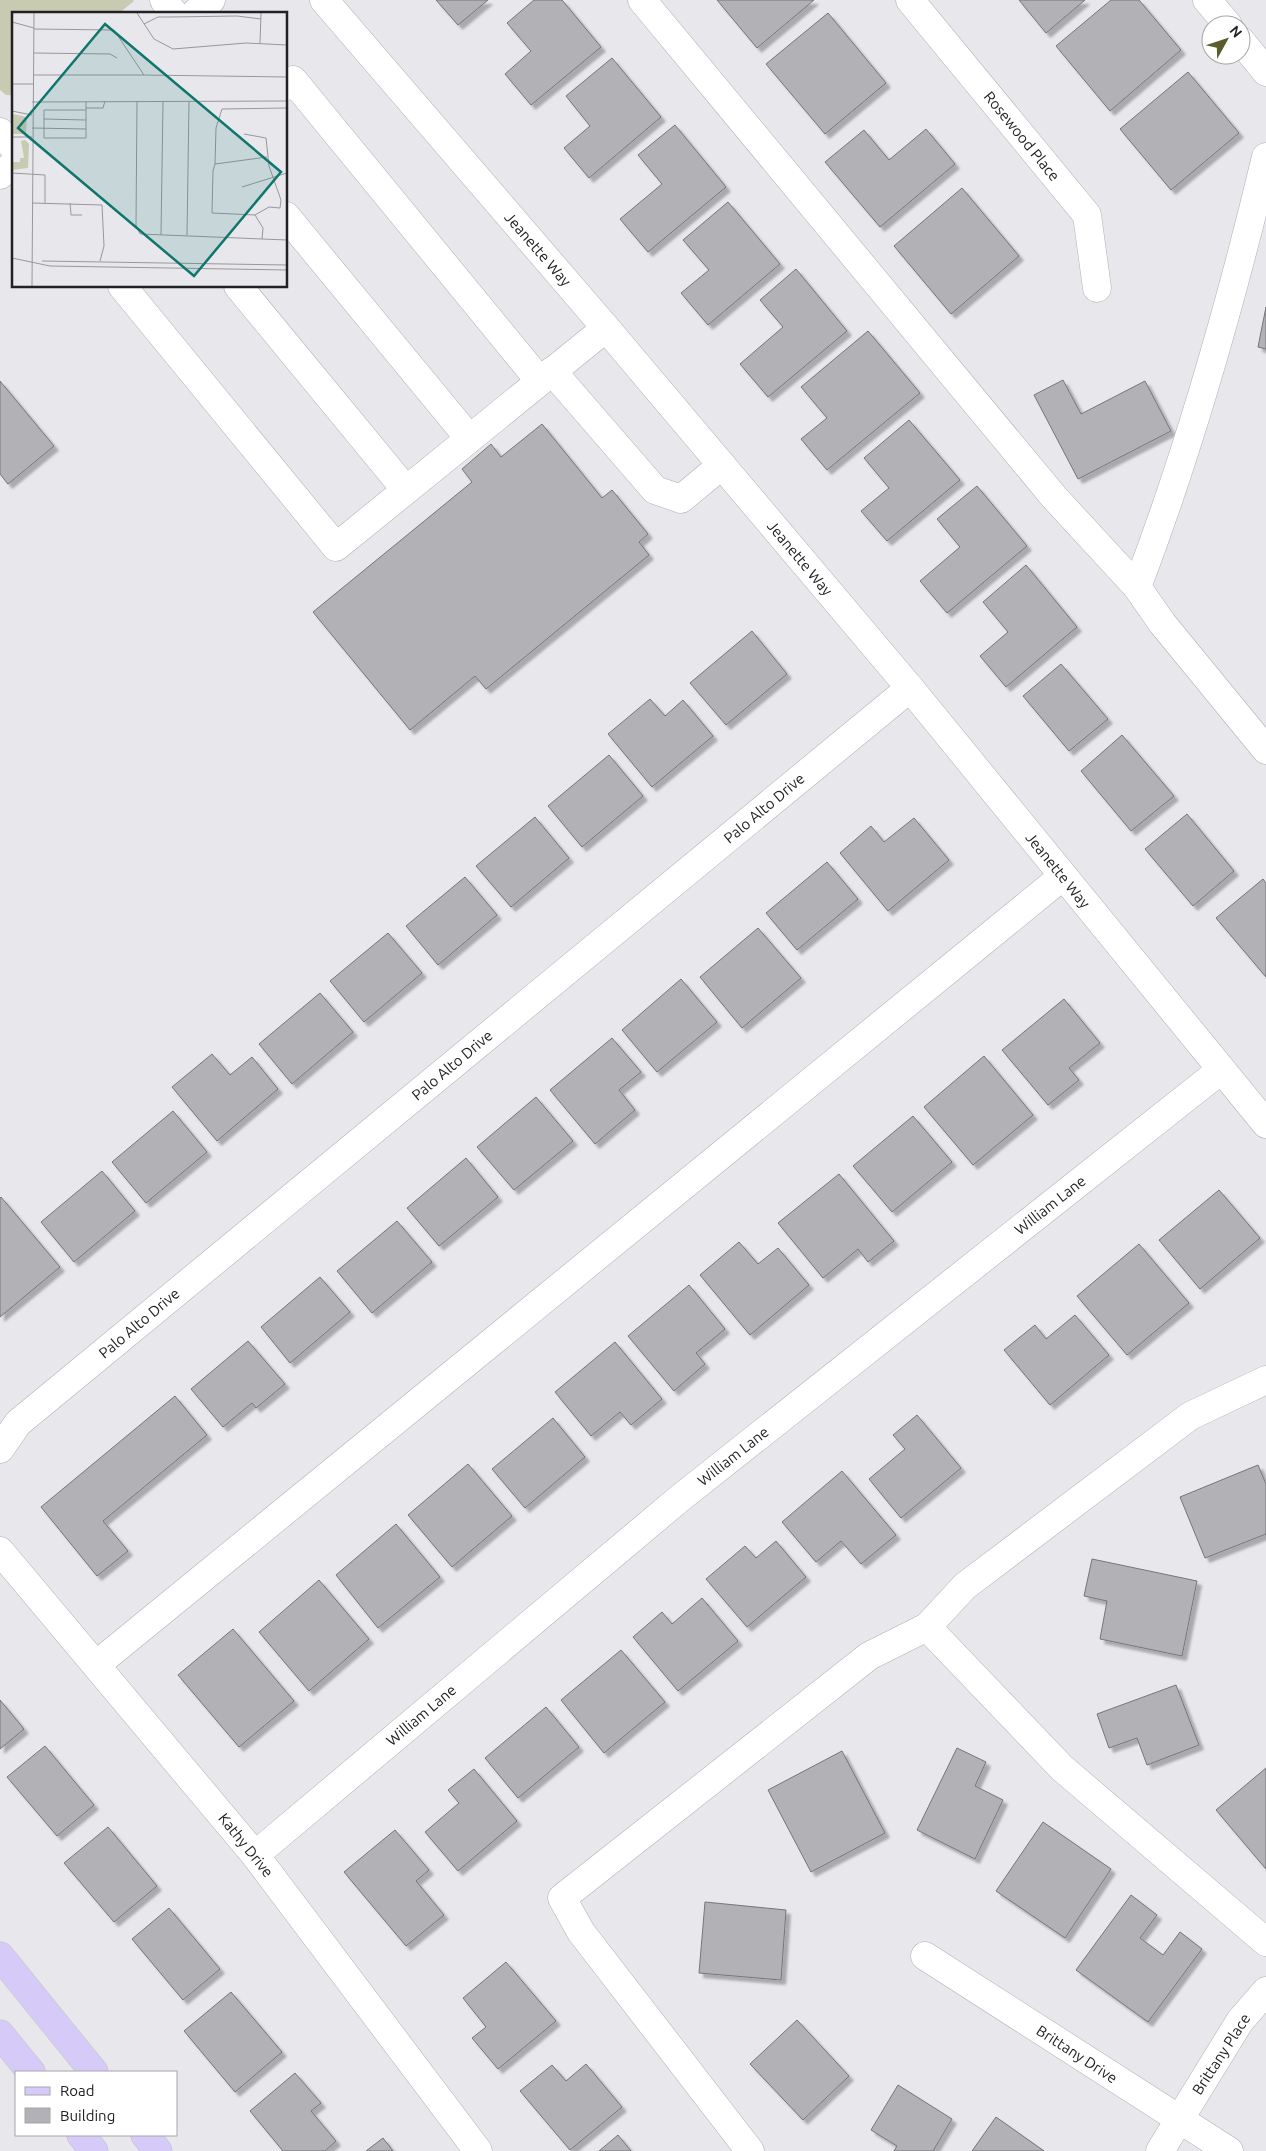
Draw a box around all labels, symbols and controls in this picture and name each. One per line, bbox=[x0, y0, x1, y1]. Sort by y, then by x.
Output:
inset map bbox=[12, 12, 288, 288]
north arrow bbox=[1201, 15, 1251, 65]
text: N bbox=[1226, 22, 1245, 41]
street label: Rosewood Place bbox=[981, 88, 1063, 184]
street label: Jeanette Way bbox=[501, 209, 575, 289]
street label: Jeanette Way bbox=[764, 517, 836, 599]
street label: Palo Alto Drive bbox=[720, 769, 808, 847]
street label: Jeanette Way bbox=[1022, 829, 1094, 911]
street label: Palo Alto Drive bbox=[408, 1026, 496, 1104]
street label: William Lane bbox=[1011, 1172, 1089, 1238]
street label: Palo Alto Drive bbox=[95, 1284, 183, 1362]
street label: William Lane bbox=[694, 1423, 772, 1489]
street label: William Lane bbox=[383, 1681, 459, 1749]
street label: Kathy Drive bbox=[215, 1810, 277, 1880]
street label: Brittany Place bbox=[1188, 2010, 1254, 2098]
street label: Brittany Drive bbox=[1033, 2022, 1121, 2086]
legend bbox=[15, 2071, 178, 2136]
text: Road bbox=[60, 2082, 95, 2099]
text: Building bbox=[60, 2107, 115, 2124]

